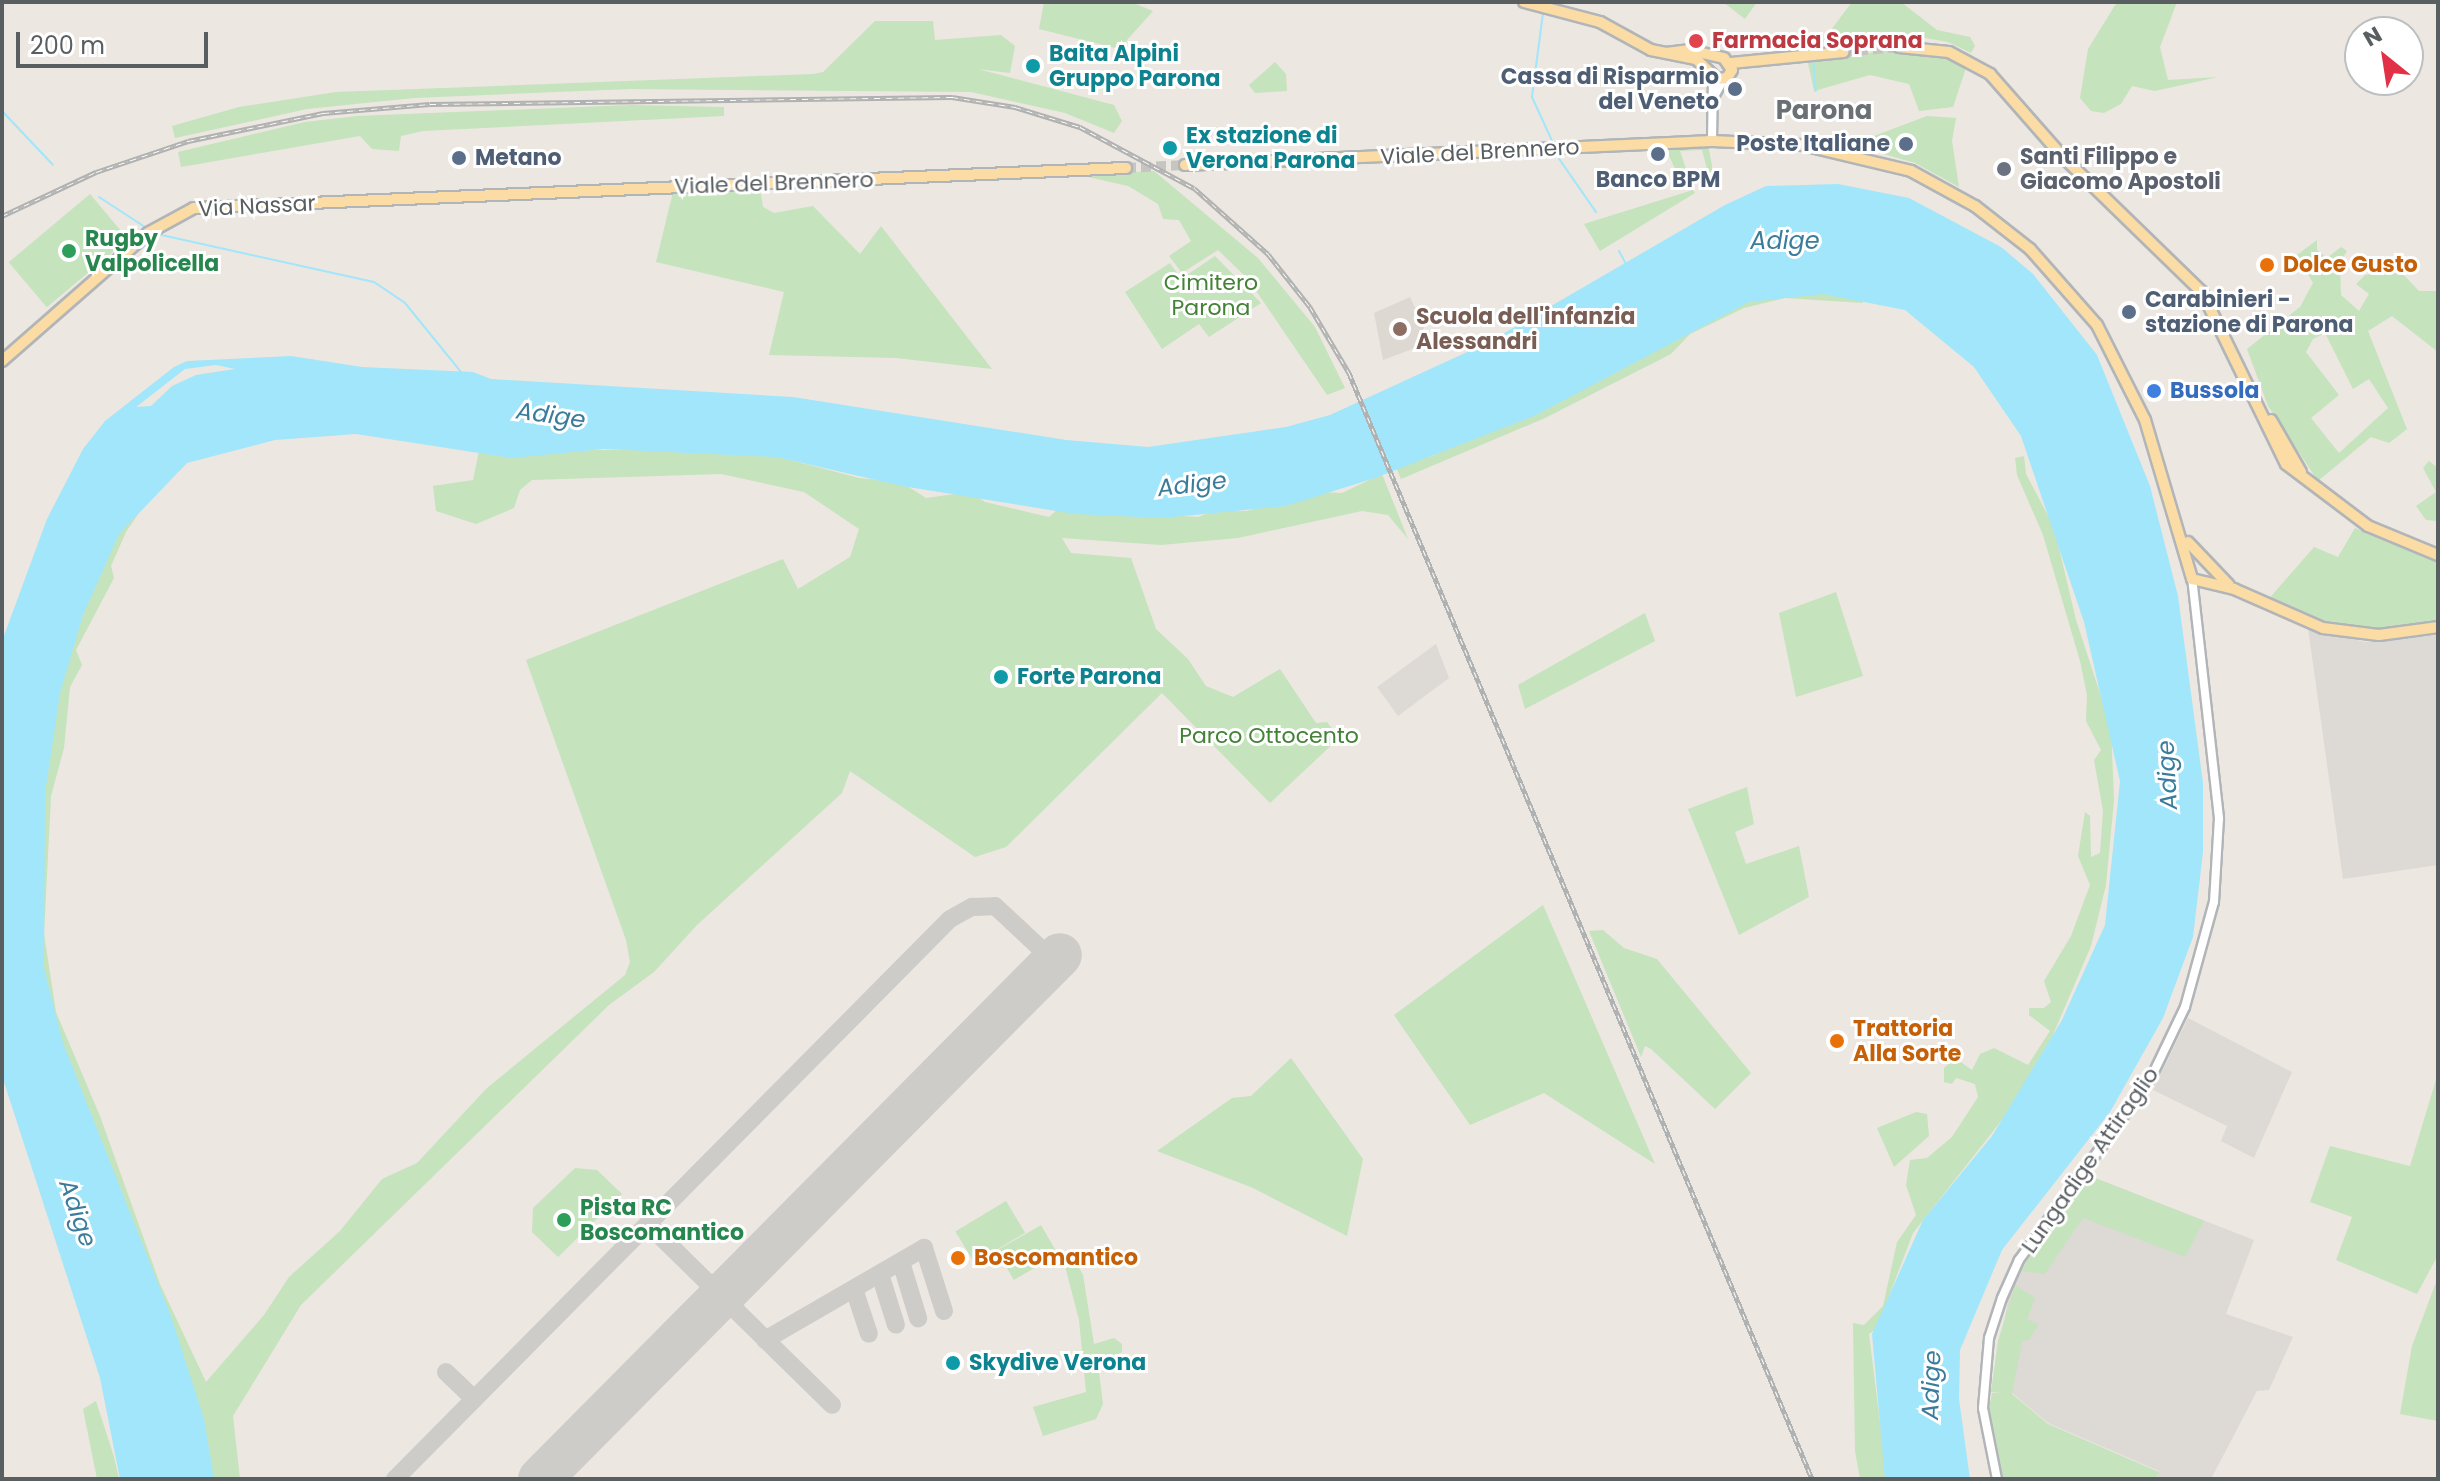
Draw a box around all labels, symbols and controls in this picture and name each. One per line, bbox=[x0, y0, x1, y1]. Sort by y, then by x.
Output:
scale bar bbox=[20, 16, 212, 66]
north arrow bbox=[2344, 16, 2424, 96]
text: N bbox=[2358, 19, 2388, 54]
place label: Farmacia Soprana bbox=[1712, 28, 1923, 54]
text: 200 m bbox=[30, 29, 105, 62]
marker: Farmacia Soprana bbox=[1687, 32, 1705, 50]
place label: Baita Alpini Gruppo Parona bbox=[1049, 40, 1220, 92]
marker: Baita Alpini Gruppo Parona bbox=[1024, 57, 1042, 75]
place label: Cassa di Risparmio del Veneto bbox=[1501, 63, 1719, 114]
marker: Cassa di Risparmio del Veneto bbox=[1726, 80, 1744, 98]
district label: Parona bbox=[1776, 95, 1872, 127]
place label: Ex stazione di Verona Parona bbox=[1186, 122, 1355, 174]
place label: Poste Italiane bbox=[1736, 131, 1890, 157]
street label: Viale del Brennero bbox=[1380, 134, 1580, 170]
marker: Poste Italiane bbox=[1897, 135, 1915, 153]
marker: Ex stazione di Verona Parona bbox=[1161, 139, 1179, 157]
place label: Santi Filippo e Giacomo Apostoli bbox=[2020, 143, 2221, 194]
place label: Metano bbox=[475, 145, 561, 171]
marker: Banco BPM bbox=[1649, 145, 1667, 163]
marker: Metano bbox=[450, 149, 468, 167]
marker: Santi Filippo e Giacomo Apostoli bbox=[1995, 160, 2013, 178]
street label: Viale del Brennero bbox=[674, 166, 874, 200]
place label: Banco BPM bbox=[1596, 167, 1720, 193]
street label: Via Nassar bbox=[198, 190, 316, 222]
place label: Rugby Valpolicella bbox=[85, 225, 219, 276]
water label: Adige bbox=[1750, 227, 1820, 255]
marker: Rugby Valpolicella bbox=[60, 242, 78, 260]
place label: Dolce Gusto bbox=[2283, 252, 2418, 278]
marker: Dolce Gusto bbox=[2258, 256, 2276, 274]
park label: Cimitero Parona bbox=[1164, 269, 1258, 320]
place label: Carabinieri - stazione di Parona bbox=[2145, 286, 2354, 338]
place label: Scuola dell'infanzia Alessandri bbox=[1416, 303, 1635, 354]
marker: Carabinieri - stazione di Parona bbox=[2120, 303, 2138, 321]
marker: Scuola dell'infanzia Alessandri bbox=[1391, 320, 1409, 338]
place label: Bussola bbox=[2170, 378, 2259, 404]
marker: Bussola bbox=[2145, 382, 2163, 400]
water label: Adige bbox=[515, 396, 587, 434]
water label: Adige bbox=[1156, 465, 1228, 503]
place label: Forte Parona bbox=[1017, 664, 1161, 690]
marker: Forte Parona bbox=[992, 668, 1010, 686]
park label: Parco Ottocento bbox=[1179, 723, 1359, 749]
water label: Adige bbox=[2151, 740, 2183, 810]
place label: Trattoria Alla Sorte bbox=[1853, 1015, 1961, 1066]
marker: Trattoria Alla Sorte bbox=[1828, 1032, 1846, 1050]
street label: Lungadige Attiraglio bbox=[2016, 1062, 2164, 1258]
water label: Adige bbox=[53, 1175, 103, 1251]
place label: Pista RC Boscomantico bbox=[580, 1194, 744, 1246]
marker: Pista RC Boscomantico bbox=[555, 1211, 573, 1229]
place label: Boscomantico bbox=[974, 1245, 1138, 1271]
marker: Boscomantico bbox=[949, 1249, 967, 1267]
place label: Skydive Verona bbox=[969, 1350, 1146, 1376]
water label: Adige bbox=[1915, 1350, 1947, 1420]
marker: Skydive Verona bbox=[944, 1354, 962, 1372]

